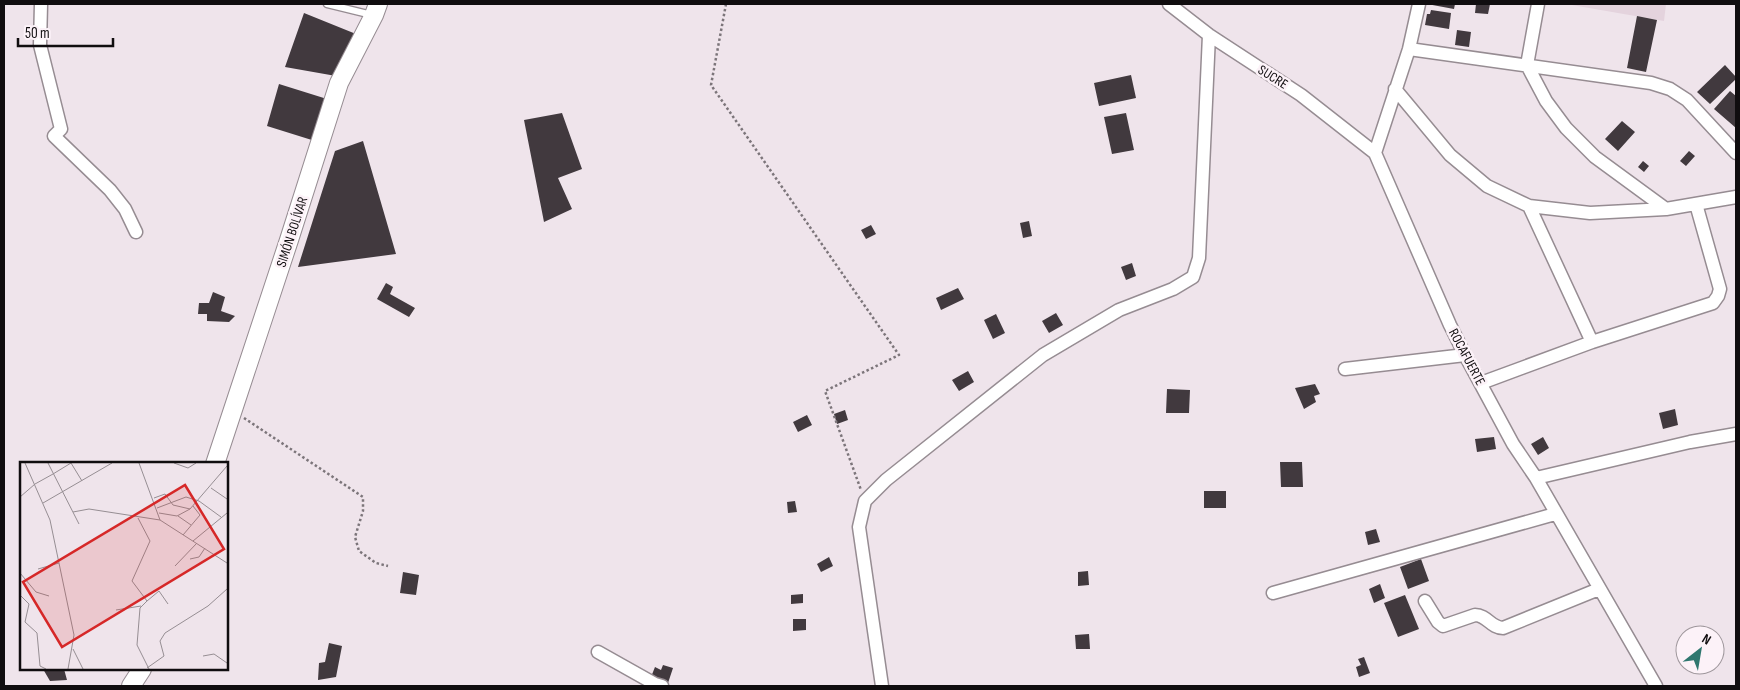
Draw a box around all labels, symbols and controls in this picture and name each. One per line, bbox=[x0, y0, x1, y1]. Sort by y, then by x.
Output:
scale bar bbox=[18, 15, 112, 47]
text: 50 m bbox=[25, 24, 50, 43]
street label: SUCRE bbox=[1255, 61, 1291, 93]
street label: SIMÓN BOLÍVAR bbox=[273, 194, 312, 269]
street label: ROCAFUERTE bbox=[1445, 326, 1489, 389]
inset map bbox=[20, 462, 228, 670]
north arrow bbox=[1675, 625, 1725, 675]
text: N bbox=[1699, 630, 1714, 648]

